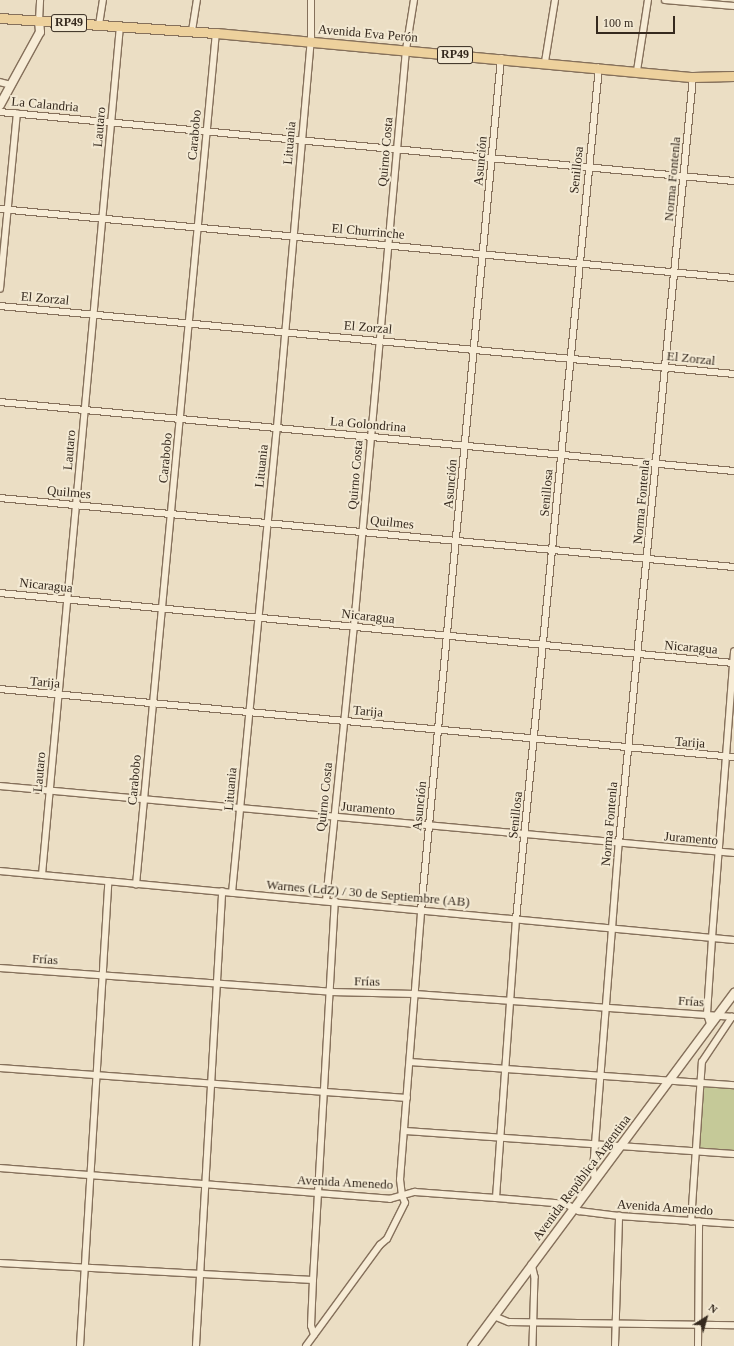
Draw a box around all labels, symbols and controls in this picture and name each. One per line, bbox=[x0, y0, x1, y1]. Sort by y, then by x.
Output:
scale bar bbox=[598, 8, 677, 34]
road number: RP49 bbox=[51, 13, 87, 33]
text: 100 m bbox=[603, 16, 633, 30]
street label: Avenida Eva Perón bbox=[317, 22, 419, 46]
road number: RP49 bbox=[437, 45, 473, 65]
street label: La Calandria bbox=[11, 94, 79, 116]
street label: Lautaro bbox=[90, 106, 110, 148]
street label: Carabobo bbox=[185, 109, 205, 161]
street label: Quirno Costa bbox=[375, 117, 397, 187]
street label: Lituania bbox=[280, 121, 300, 165]
street label: Asunción bbox=[471, 136, 491, 186]
street label: Norma Fontenla bbox=[662, 136, 684, 222]
street label: Senillosa bbox=[567, 145, 587, 195]
street label: El Churrinche bbox=[331, 221, 405, 243]
street label: El Zorzal bbox=[20, 289, 70, 309]
street label: El Zorzal bbox=[343, 318, 393, 338]
street label: El Zorzal bbox=[666, 349, 716, 369]
street label: La Golondrina bbox=[329, 414, 407, 436]
street label: Lautaro bbox=[60, 429, 80, 471]
street label: Carabobo bbox=[156, 432, 176, 484]
street label: Quirno Costa bbox=[345, 440, 367, 510]
street label: Lituania bbox=[252, 444, 272, 488]
street label: Asunción bbox=[441, 459, 461, 509]
street label: Norma Fontenla bbox=[631, 459, 653, 545]
street label: Senillosa bbox=[537, 469, 557, 517]
street label: Quilmes bbox=[46, 483, 92, 503]
street label: Quilmes bbox=[369, 513, 415, 533]
street label: Nicaragua bbox=[19, 575, 73, 597]
street label: Nicaragua bbox=[341, 606, 395, 628]
street label: Nicaragua bbox=[664, 638, 718, 658]
street label: Tarija bbox=[29, 674, 61, 692]
street label: Tarija bbox=[352, 703, 384, 721]
street label: Tarija bbox=[674, 734, 706, 752]
street label: Lautaro bbox=[30, 751, 50, 793]
street label: Carabobo bbox=[125, 754, 145, 806]
street label: Quirno Costa bbox=[314, 762, 336, 832]
street label: Lituania bbox=[221, 767, 241, 811]
street label: Asunción bbox=[410, 780, 430, 832]
street label: Norma Fontenla bbox=[599, 781, 621, 867]
street label: Senillosa bbox=[506, 790, 526, 840]
street label: Juramento bbox=[340, 799, 396, 819]
street label: Juramento bbox=[663, 829, 719, 849]
street label: Warnes (LdZ) / 30 de Septiembre (AB) bbox=[266, 877, 470, 911]
street label: Frías bbox=[31, 951, 59, 969]
street label: Frías bbox=[354, 974, 380, 990]
street label: Frías bbox=[677, 993, 705, 1011]
street label: Avenida República Argentina bbox=[529, 1112, 635, 1244]
street label: Avenida Amenedo bbox=[296, 1173, 394, 1193]
street label: Avenida Amenedo bbox=[616, 1197, 714, 1219]
north arrow bbox=[686, 1298, 726, 1338]
text: N bbox=[706, 1301, 720, 1316]

